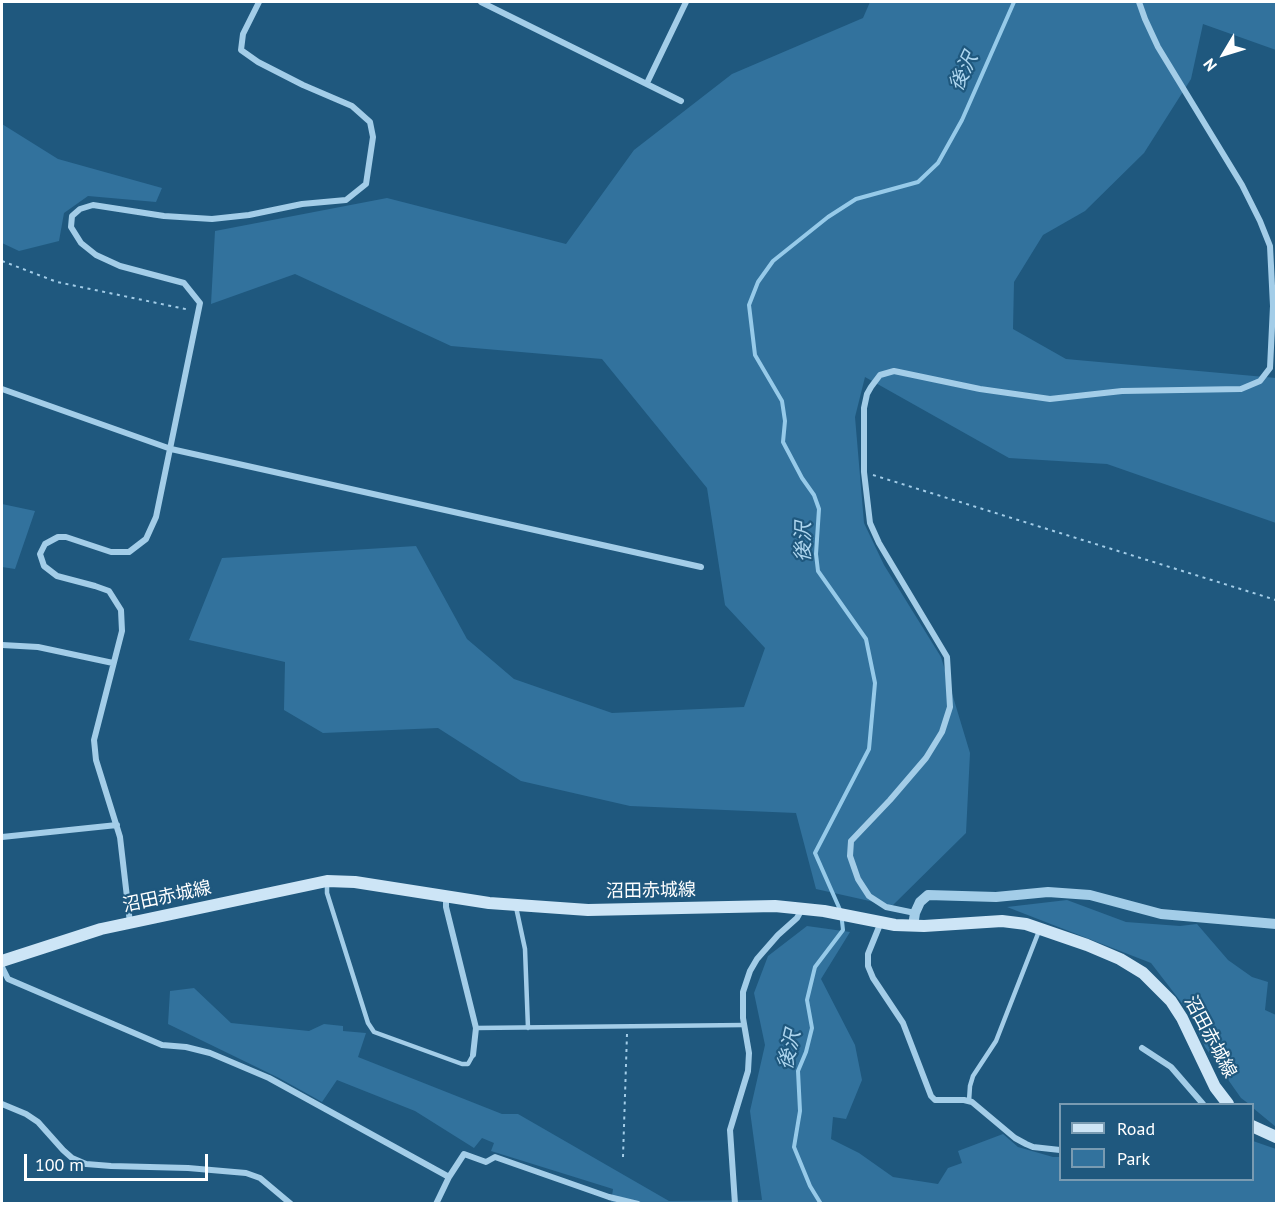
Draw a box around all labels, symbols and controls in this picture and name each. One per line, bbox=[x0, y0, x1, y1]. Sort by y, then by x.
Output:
north arrow bbox=[1194, 24, 1254, 84]
water label: 後沢 bbox=[945, 49, 983, 95]
text: N bbox=[1199, 55, 1221, 75]
water label: 後沢 bbox=[792, 522, 816, 562]
street label: 沼田赤城線 bbox=[121, 877, 213, 917]
street label: 沼田赤城線 bbox=[606, 879, 696, 903]
street label: 沼田赤城線 bbox=[1179, 992, 1241, 1082]
water label: 後沢 bbox=[774, 1028, 806, 1072]
legend bbox=[1059, 1103, 1254, 1181]
text: Road bbox=[1117, 1117, 1155, 1140]
scale bar bbox=[27, 1142, 212, 1180]
text: Park bbox=[1117, 1147, 1150, 1170]
text: 100 m bbox=[35, 1153, 84, 1176]

